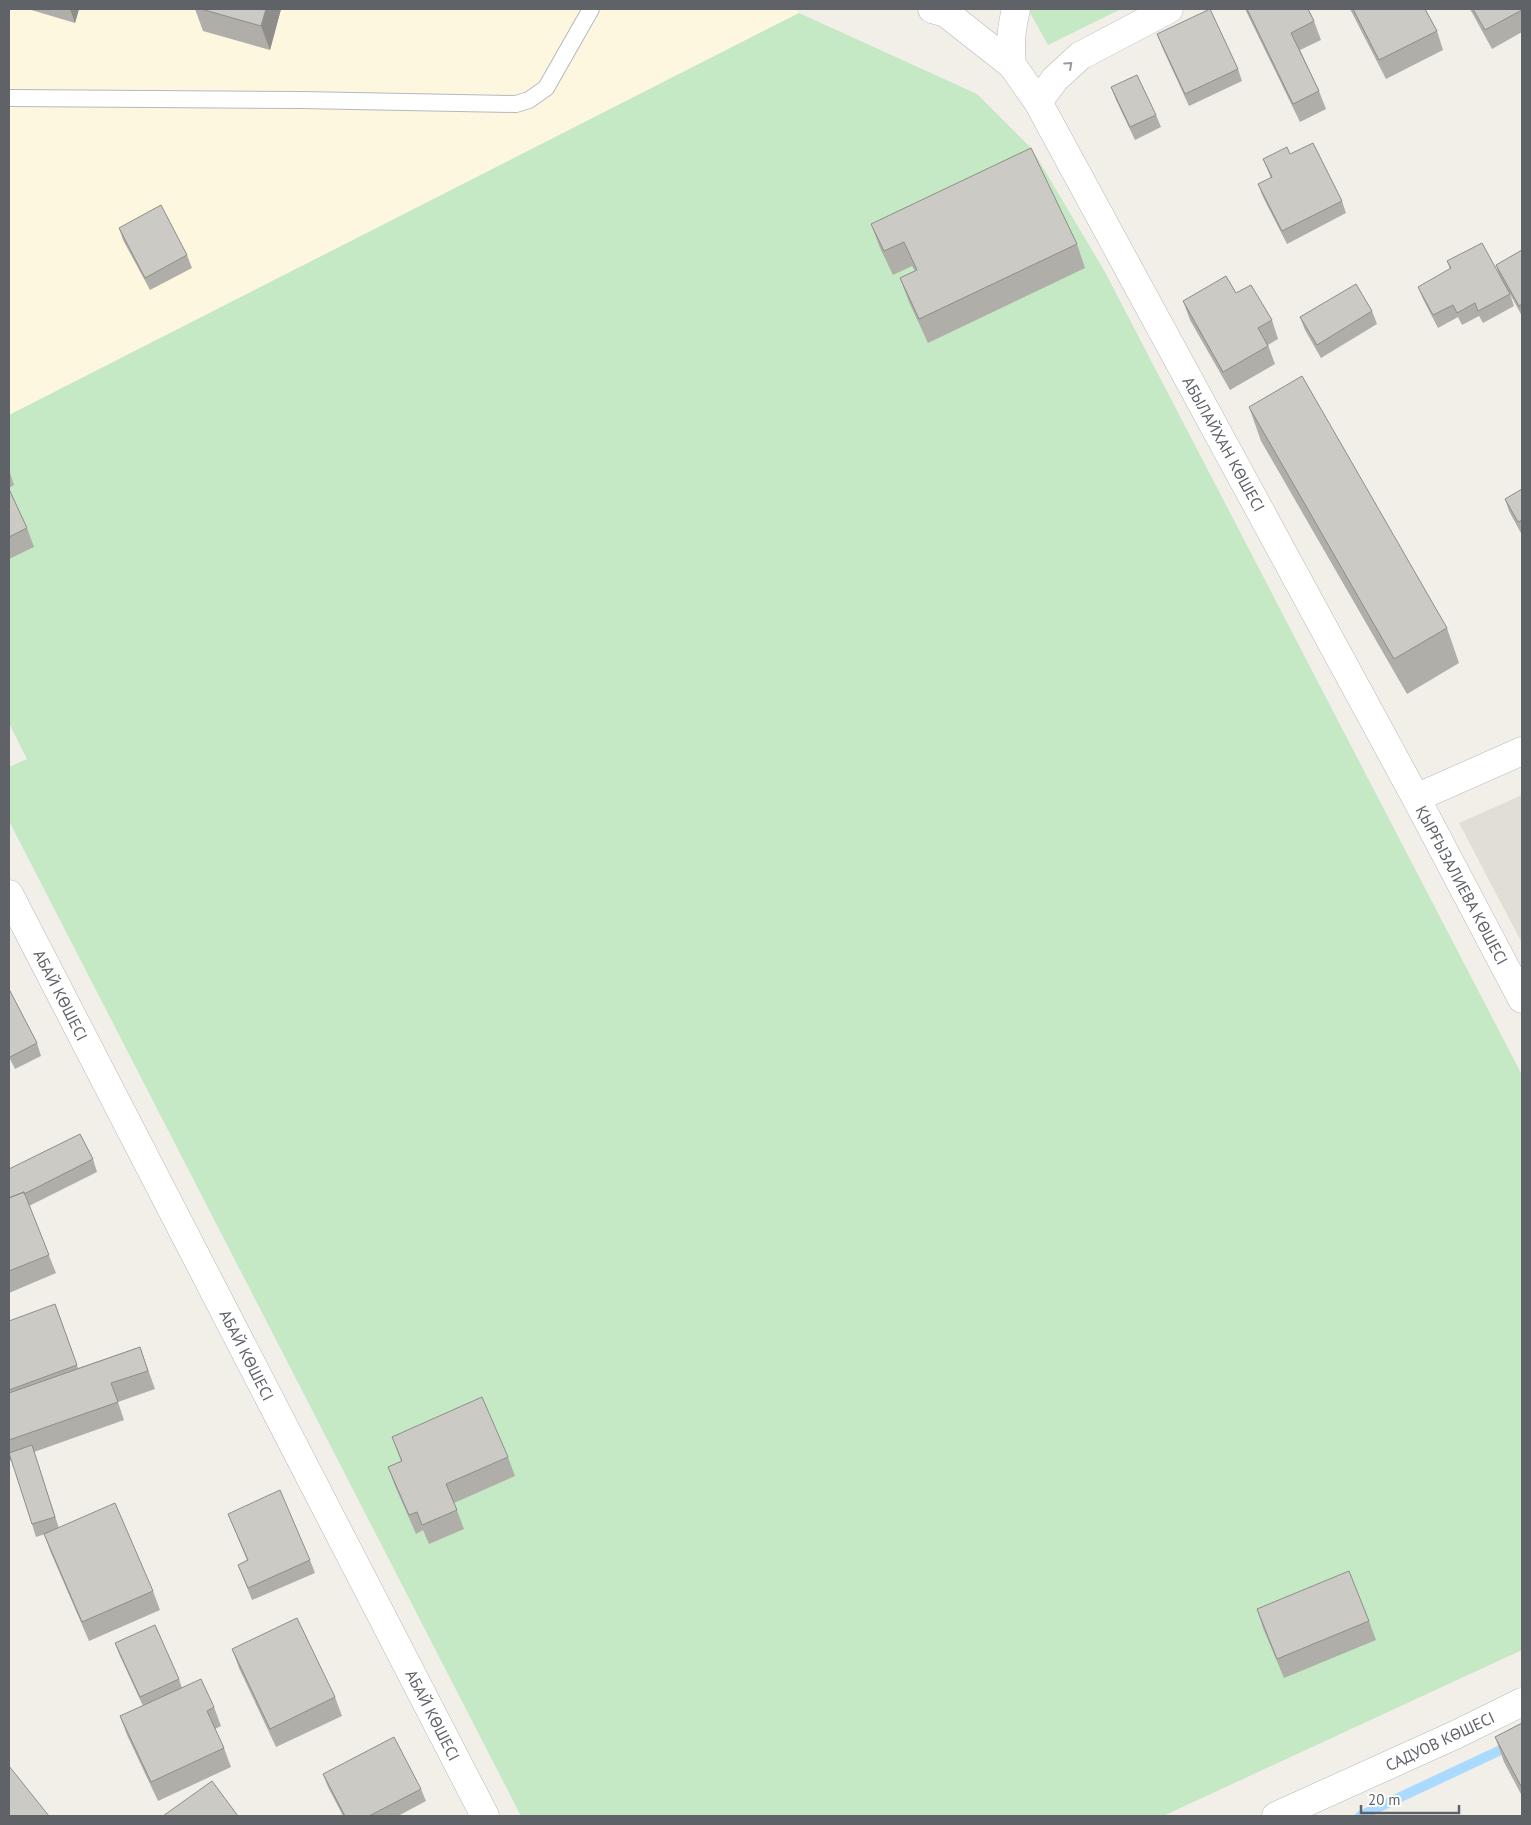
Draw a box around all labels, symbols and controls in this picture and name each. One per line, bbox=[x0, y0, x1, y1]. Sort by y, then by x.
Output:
one-way arrow bbox=[1064, 62, 1073, 71]
street label: АБЫЛАЙХАН КӨШЕСІ bbox=[1179, 373, 1269, 515]
street label: ҚЫРҒЫЗАЛИЕВА КӨШЕСІ bbox=[1411, 802, 1513, 968]
street label: АБАЙ КӨШЕСІ bbox=[30, 946, 92, 1044]
street label: АБАЙ КӨШЕСІ bbox=[216, 1306, 278, 1404]
street label: АБАЙ КӨШЕСІ bbox=[402, 1666, 464, 1764]
street label: САДУОВ КӨШЕСІ bbox=[1382, 1707, 1498, 1775]
scale bar bbox=[1361, 1782, 1458, 1814]
text: 20 m bbox=[1368, 1790, 1401, 1809]

